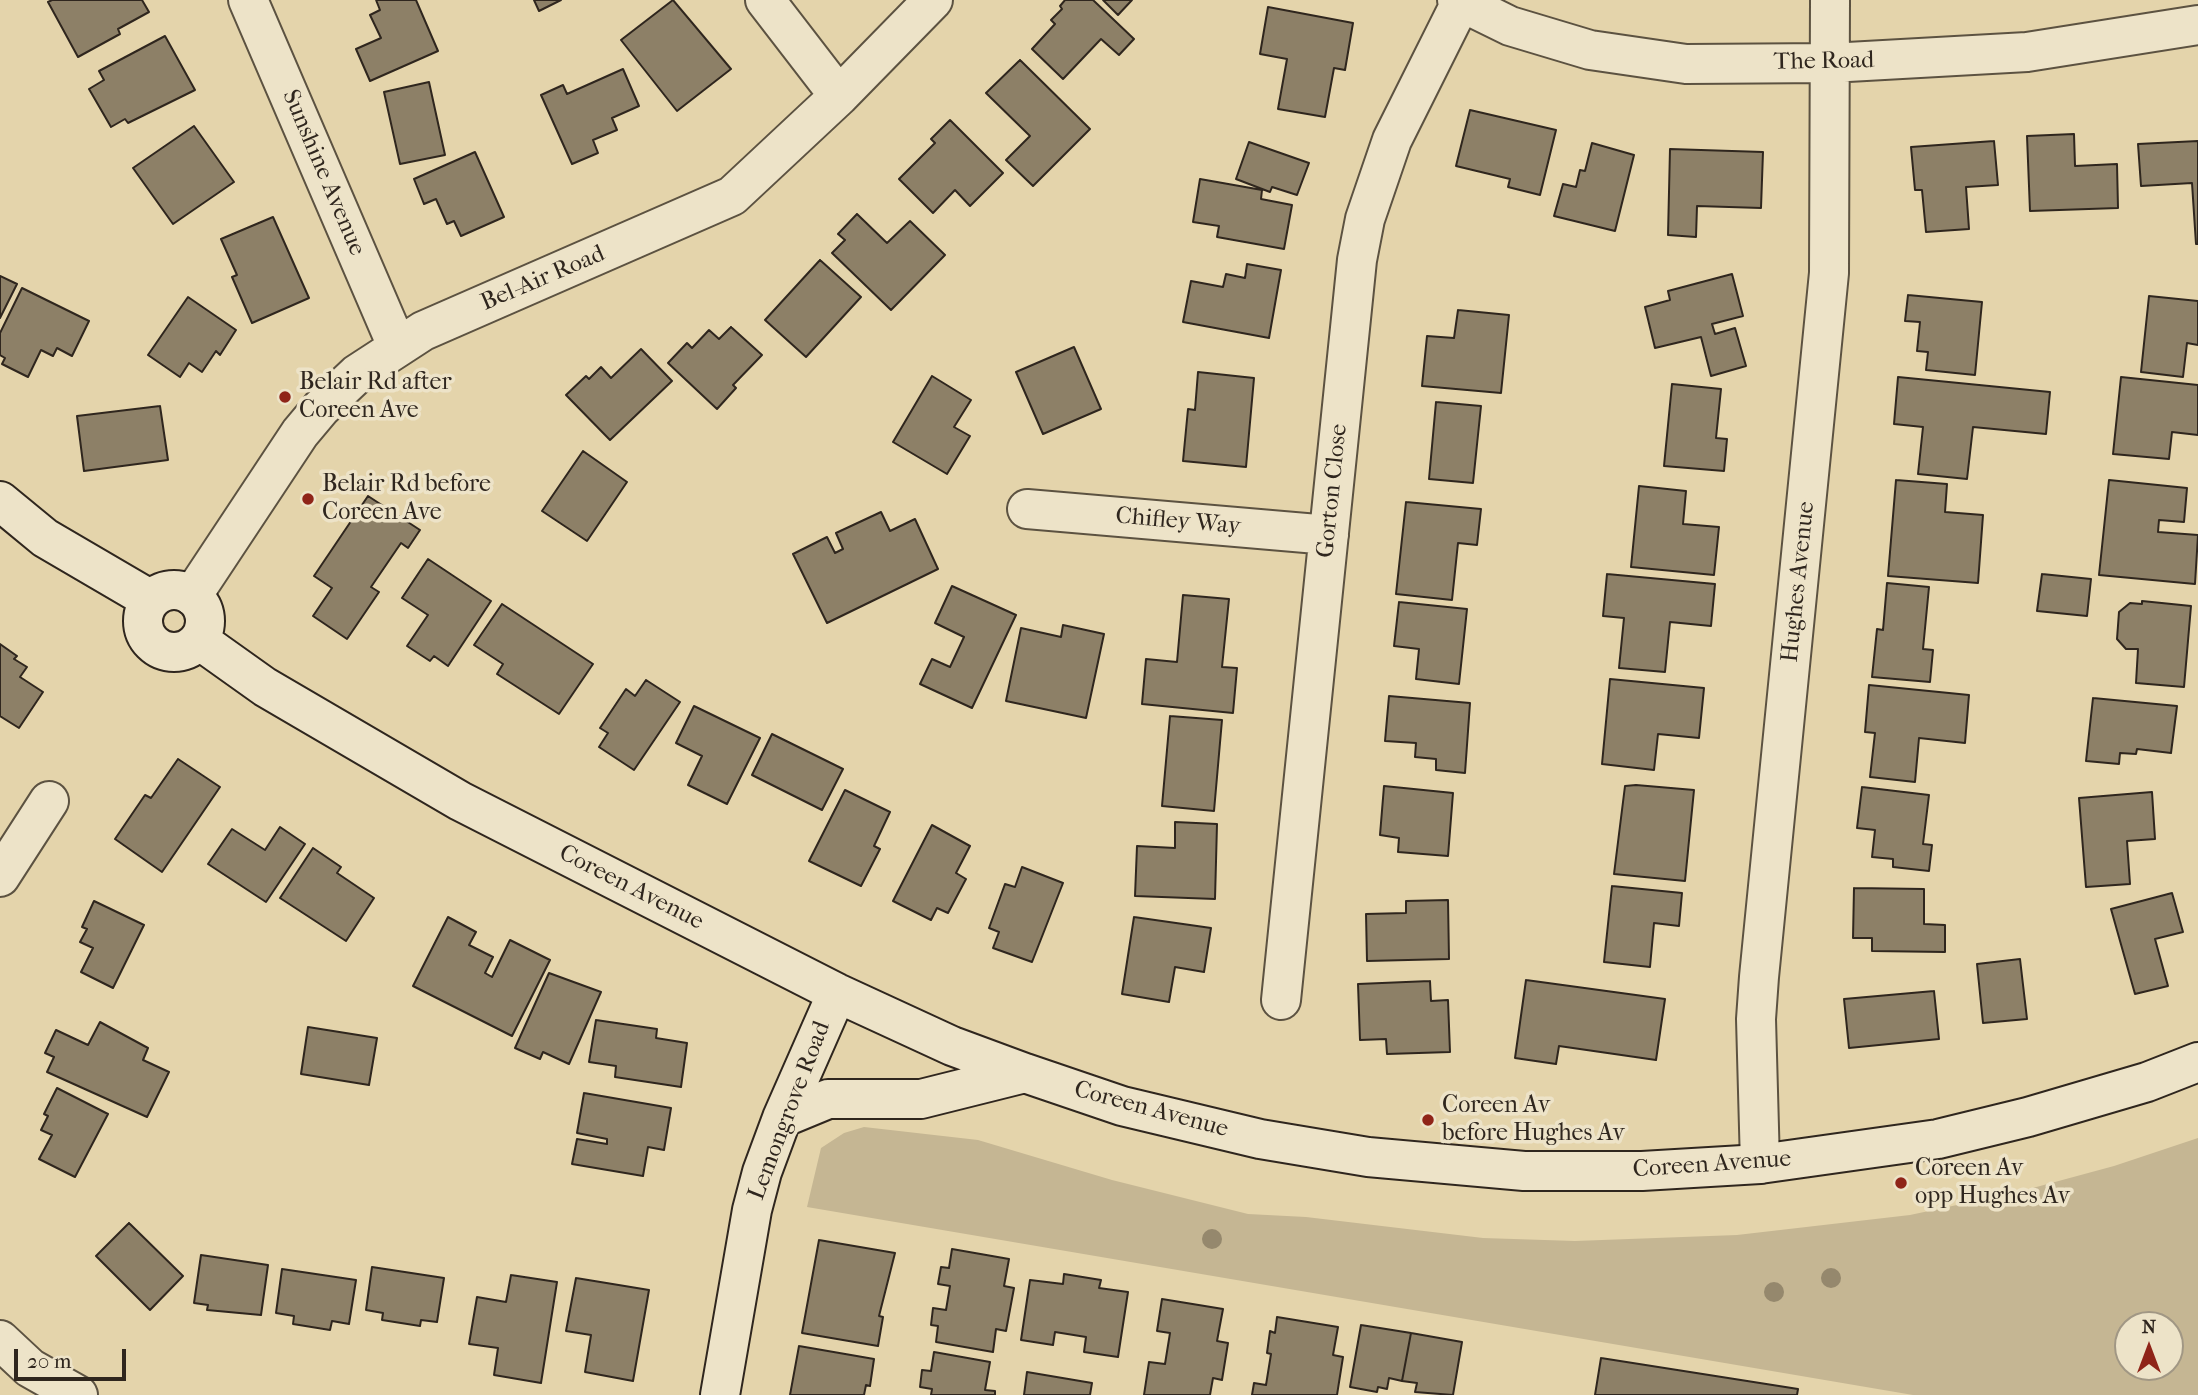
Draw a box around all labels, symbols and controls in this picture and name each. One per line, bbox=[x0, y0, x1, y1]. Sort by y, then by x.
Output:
street label: The Road bbox=[1774, 47, 1874, 77]
street label: Sunshine Avenue bbox=[275, 86, 371, 260]
street label: Bel-Air Road bbox=[477, 240, 609, 318]
place label: Belair Rd after Coreen Ave bbox=[299, 369, 452, 425]
marker: Belair Rd after Coreen Ave bbox=[277, 389, 293, 405]
street label: Gorton Close bbox=[1312, 423, 1354, 559]
place label: Belair Rd before Coreen Ave bbox=[322, 471, 491, 527]
marker: Belair Rd before Coreen Ave bbox=[300, 491, 316, 507]
street label: Hughes Avenue bbox=[1776, 500, 1822, 664]
street label: Chifley Way bbox=[1114, 502, 1242, 542]
street label: Coreen Avenue bbox=[554, 839, 708, 937]
street label: Lemongrove Road bbox=[743, 1018, 837, 1204]
street label: Coreen Avenue bbox=[1071, 1076, 1231, 1144]
place label: Coreen Av before Hughes Av bbox=[1442, 1092, 1624, 1148]
marker: Coreen Av before Hughes Av bbox=[1420, 1112, 1436, 1128]
street label: Coreen Avenue bbox=[1632, 1145, 1792, 1185]
place label: Coreen Av opp Hughes Av bbox=[1915, 1155, 2070, 1211]
marker: Coreen Av opp Hughes Av bbox=[1893, 1175, 1909, 1191]
north arrow bbox=[2114, 1311, 2184, 1381]
text: N bbox=[2142, 1316, 2156, 1338]
scale bar bbox=[18, 1336, 130, 1380]
text: 20 m bbox=[27, 1349, 71, 1373]

